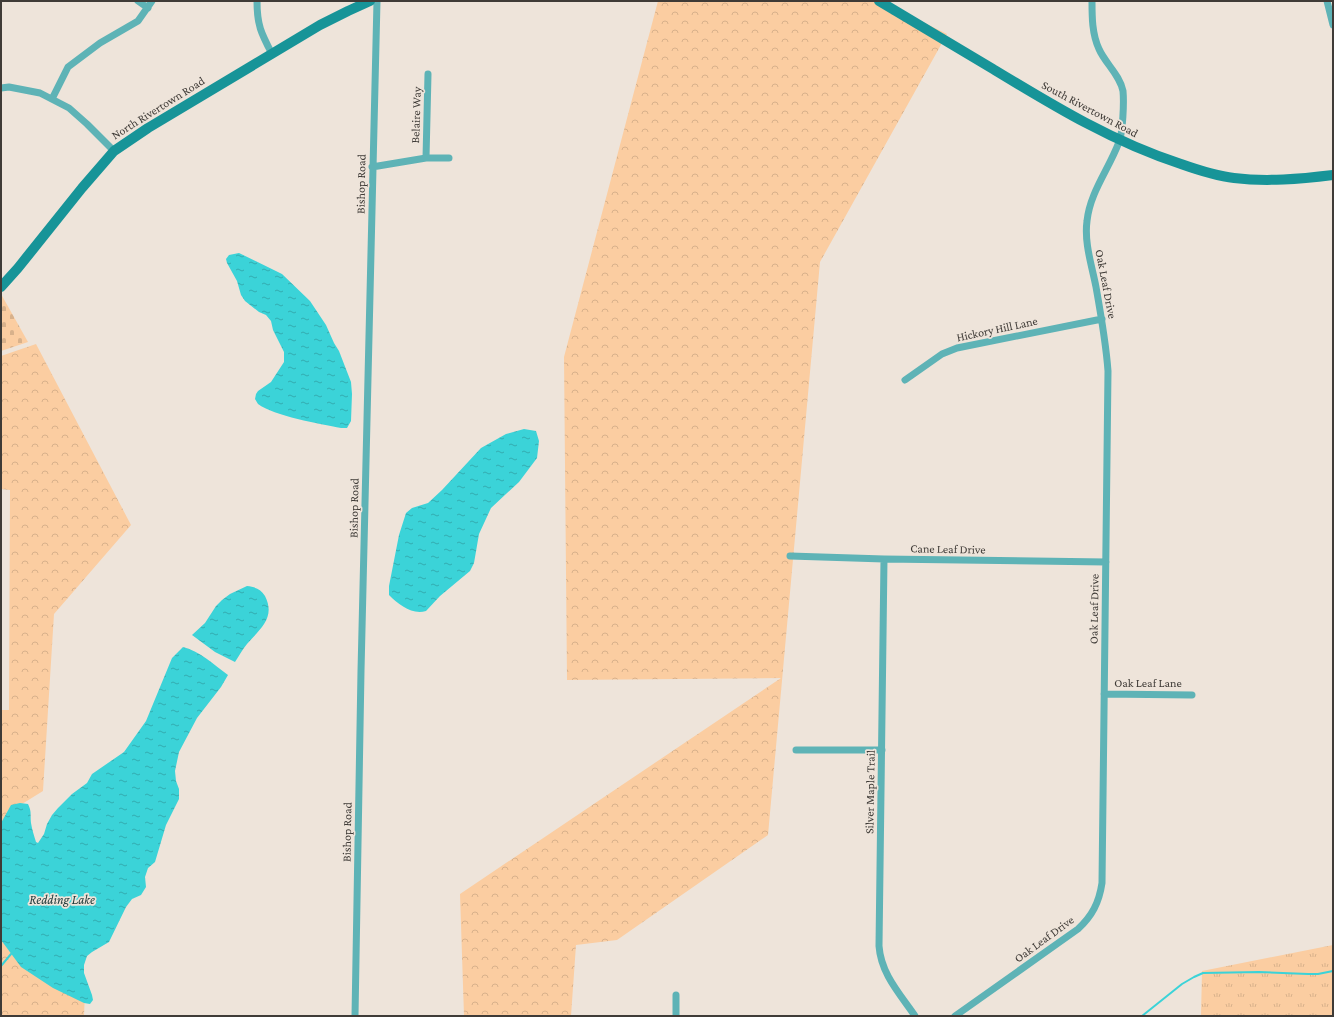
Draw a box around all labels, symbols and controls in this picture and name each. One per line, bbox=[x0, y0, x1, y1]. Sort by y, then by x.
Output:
street label: North Rivertown Road bbox=[109, 73, 208, 142]
street label: South Rivertown Road bbox=[1039, 78, 1141, 141]
street label: Belaire Way bbox=[408, 86, 424, 144]
street label: Bishop Road bbox=[353, 153, 369, 214]
street label: Oak Leaf Drive bbox=[1092, 248, 1120, 320]
street label: Hickory Hill Lane bbox=[955, 314, 1039, 344]
street label: Bishop Road bbox=[346, 477, 362, 538]
street label: Cane Leaf Drive bbox=[910, 541, 986, 557]
street label: Oak Leaf Drive bbox=[1086, 574, 1102, 644]
street label: Oak Leaf Lane bbox=[1114, 676, 1182, 690]
street label: Silver Maple Trail bbox=[862, 750, 878, 834]
street label: Bishop Road bbox=[339, 801, 355, 862]
water label: Redding Lake bbox=[29, 892, 95, 907]
street label: Oak Leaf Drive bbox=[1011, 913, 1077, 965]

